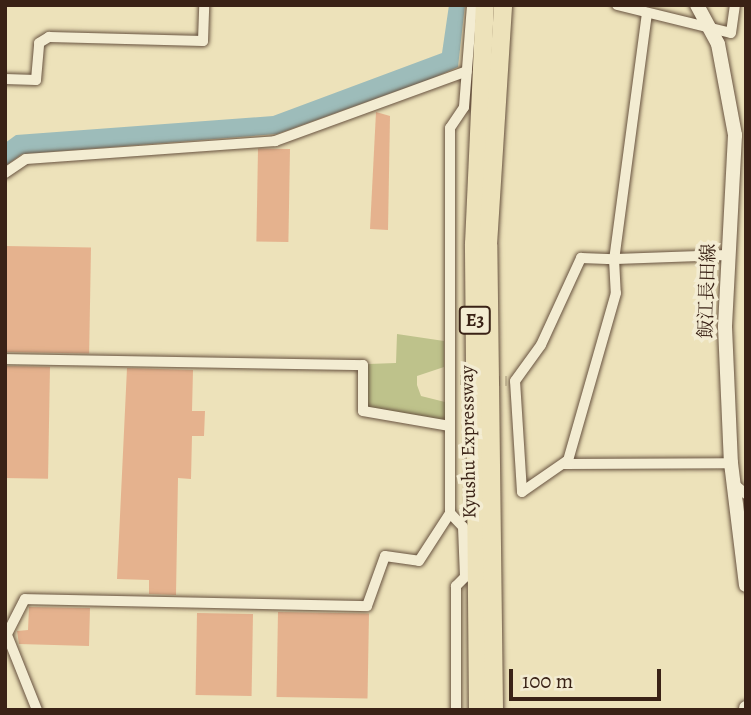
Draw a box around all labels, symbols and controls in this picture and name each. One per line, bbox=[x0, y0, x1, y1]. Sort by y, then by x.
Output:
street label: 飯江長田線 bbox=[695, 243, 721, 339]
road number: E3 bbox=[458, 306, 492, 334]
street label: Kyushu Expressway bbox=[456, 365, 482, 519]
scale bar bbox=[513, 656, 665, 700]
text: 100 m bbox=[522, 667, 573, 695]

